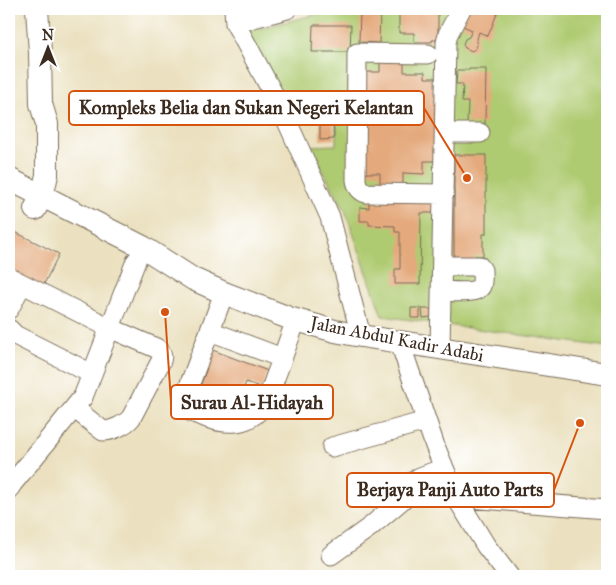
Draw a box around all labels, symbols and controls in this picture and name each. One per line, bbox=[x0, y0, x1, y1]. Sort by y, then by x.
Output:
north arrow bbox=[22, 22, 72, 72]
text: N bbox=[42, 27, 54, 44]
callout: Kompleks Belia dan Sukan Negeri Kelantan bbox=[69, 91, 424, 125]
text: Kompleks Belia dan Sukan Negeri Kelantan bbox=[79, 96, 414, 120]
street label: Jalan Abdul Kadir Adabi bbox=[306, 311, 486, 368]
callout: Surau Al-Hidayah bbox=[171, 385, 333, 419]
text: Surau Al-Hidayah bbox=[181, 391, 324, 415]
callout: Berjaya Panji Auto Parts bbox=[347, 473, 554, 507]
text: Berjaya Panji Auto Parts bbox=[357, 478, 543, 502]

